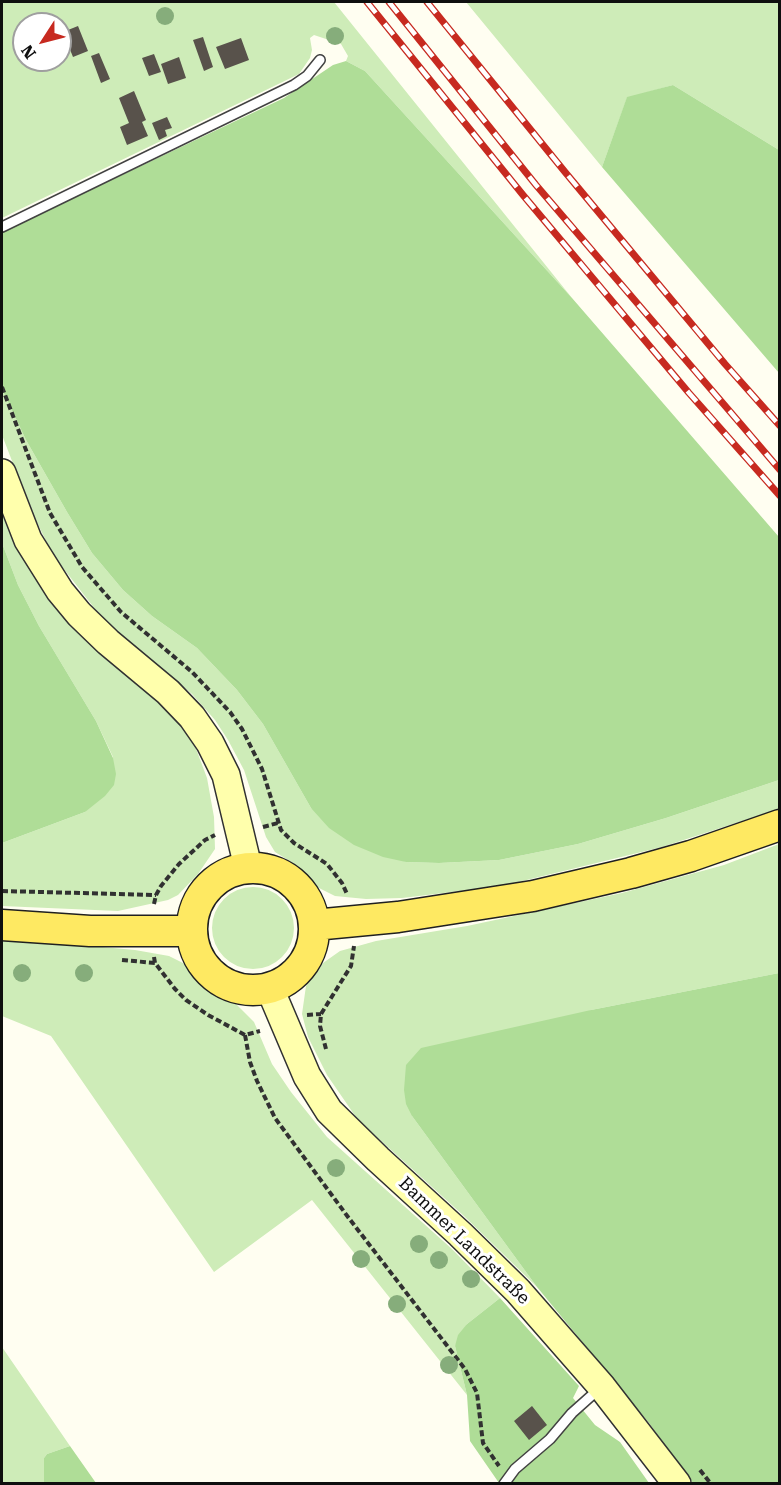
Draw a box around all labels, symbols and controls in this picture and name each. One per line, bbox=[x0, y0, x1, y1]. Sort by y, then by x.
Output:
north arrow bbox=[12, 12, 72, 72]
text: N bbox=[17, 41, 40, 62]
street label: Bammer Landstraße bbox=[394, 1173, 534, 1309]

